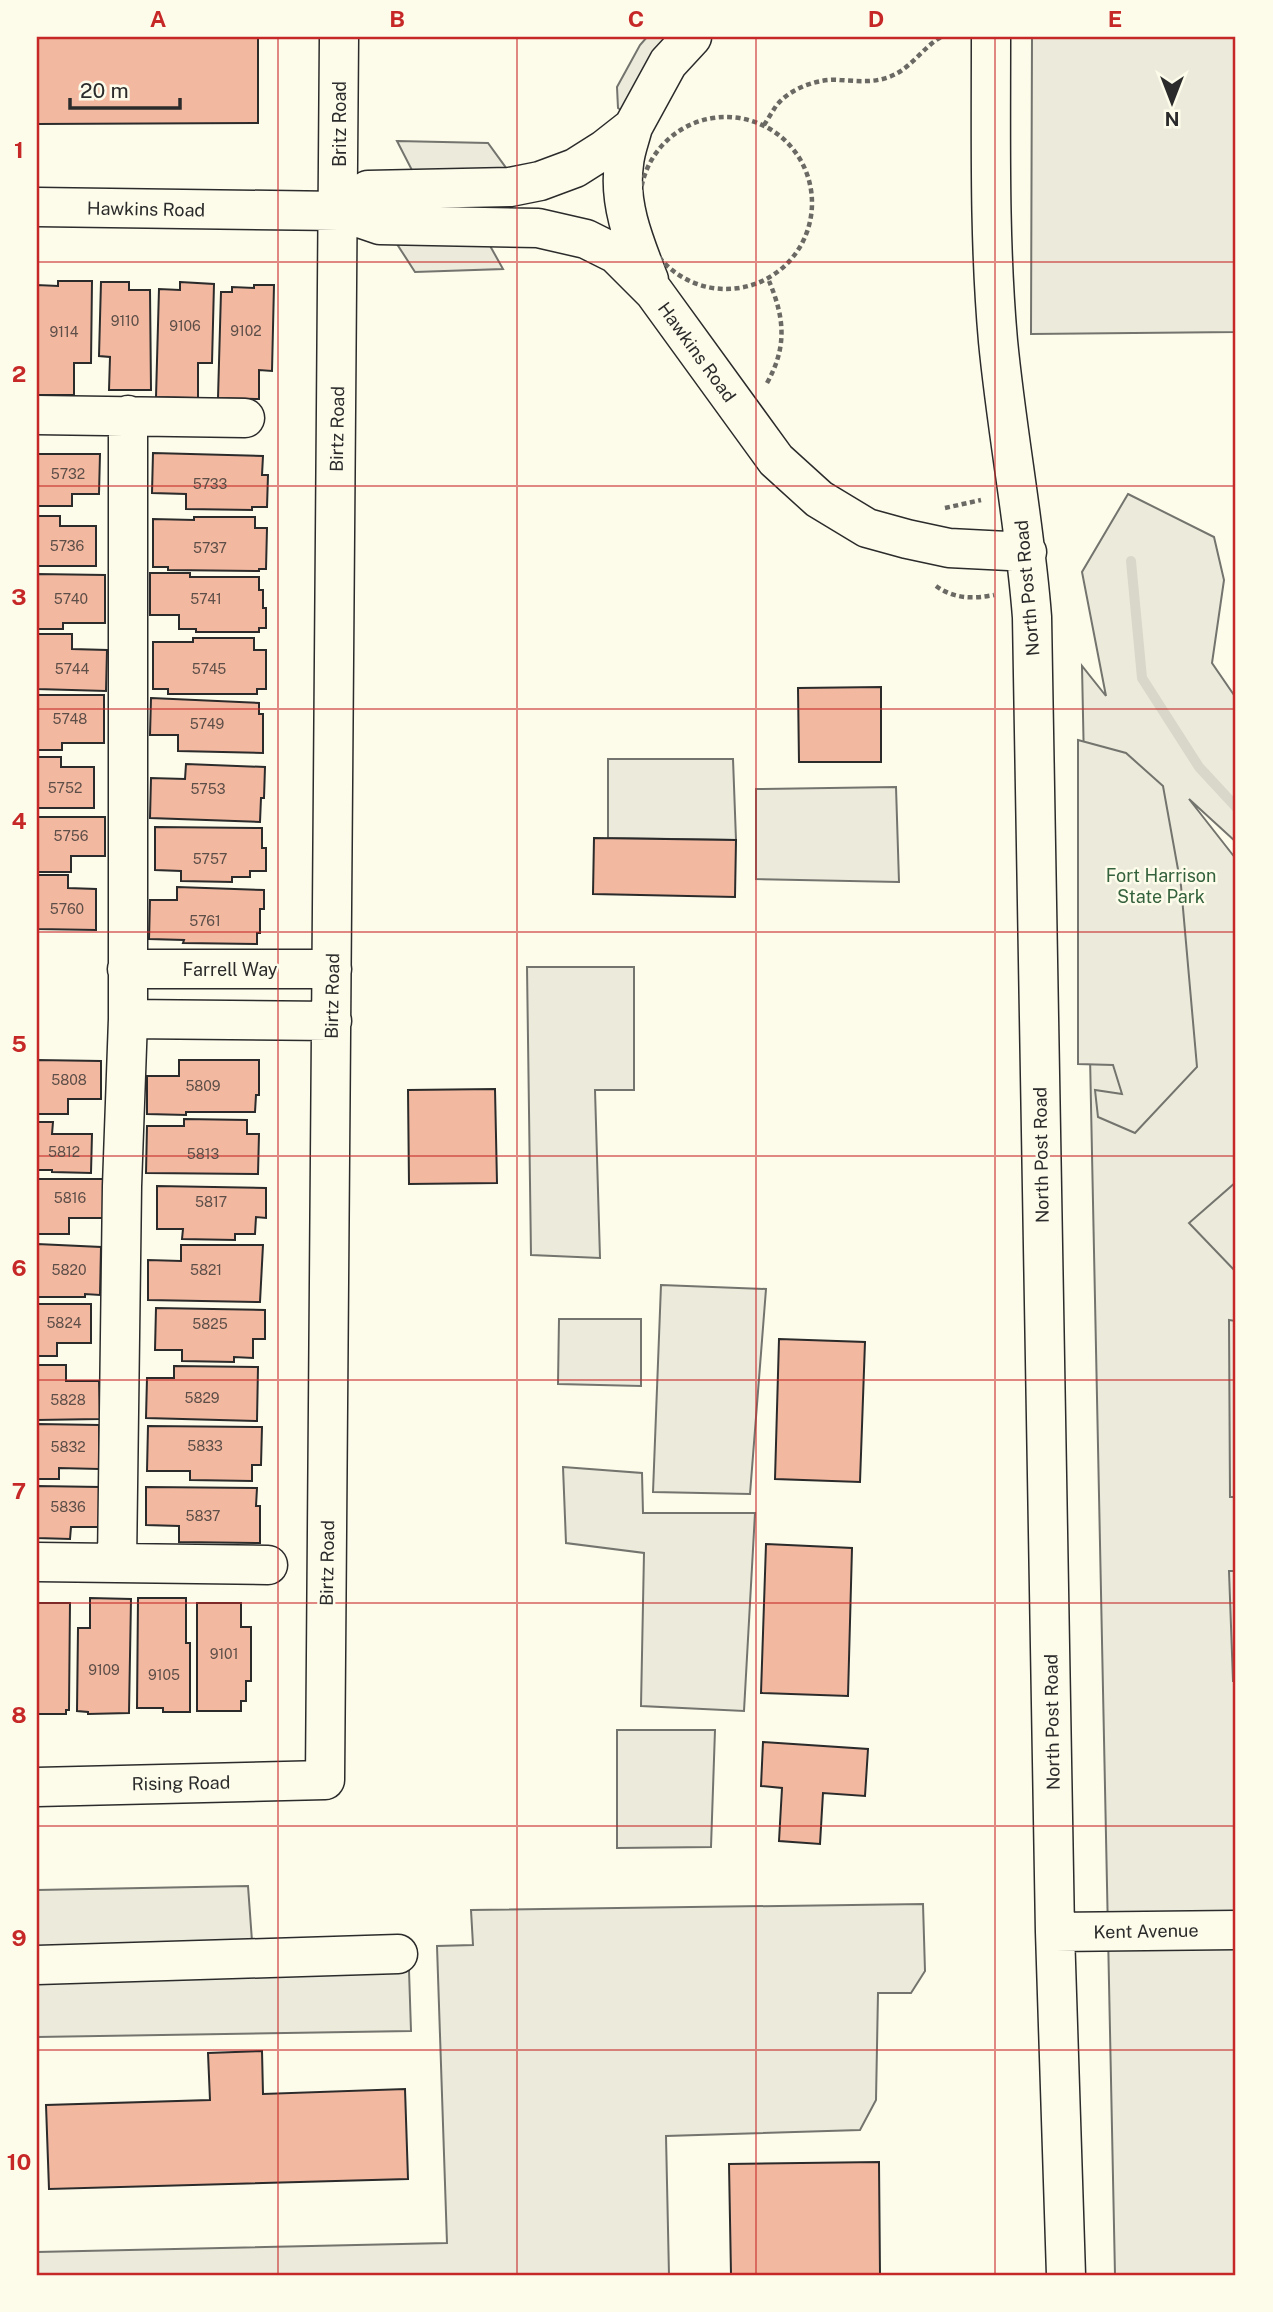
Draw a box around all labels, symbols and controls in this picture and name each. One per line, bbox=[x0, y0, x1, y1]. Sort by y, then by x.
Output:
text: A bbox=[150, 5, 167, 32]
text: B bbox=[389, 5, 405, 32]
text: C bbox=[628, 5, 644, 32]
text: D bbox=[868, 5, 884, 32]
text: E bbox=[1108, 5, 1122, 32]
scale bar bbox=[70, 66, 180, 110]
north arrow bbox=[1136, 66, 1206, 136]
text: 20 m bbox=[80, 78, 129, 103]
street label: Britz Road bbox=[329, 81, 350, 167]
text: N bbox=[1165, 108, 1179, 130]
text: 1 bbox=[14, 136, 24, 163]
street label: Hawkins Road bbox=[87, 197, 205, 221]
street label: Hawkins Road bbox=[654, 298, 740, 406]
house number: 9110 bbox=[111, 313, 139, 329]
house number: 9106 bbox=[169, 318, 201, 334]
house number: 9102 bbox=[230, 323, 262, 339]
house number: 9114 bbox=[50, 324, 79, 340]
text: 2 bbox=[12, 360, 26, 387]
street label: Birtz Road bbox=[326, 386, 348, 472]
house number: 5732 bbox=[51, 466, 85, 482]
house number: 5733 bbox=[193, 476, 227, 492]
street label: North Post Road bbox=[1011, 519, 1043, 657]
house number: 5736 bbox=[50, 538, 85, 554]
house number: 5737 bbox=[193, 540, 227, 556]
text: 3 bbox=[11, 583, 27, 610]
house number: 5740 bbox=[54, 591, 88, 607]
house number: 5741 bbox=[190, 591, 222, 607]
house number: 5744 bbox=[55, 661, 90, 677]
house number: 5745 bbox=[192, 661, 226, 677]
house number: 5748 bbox=[53, 711, 87, 727]
house number: 5749 bbox=[190, 716, 225, 732]
house number: 5752 bbox=[48, 780, 82, 796]
house number: 5753 bbox=[190, 781, 226, 797]
text: 4 bbox=[11, 807, 27, 834]
house number: 5756 bbox=[53, 828, 89, 844]
house number: 5757 bbox=[193, 851, 227, 867]
park label: Fort Harrison State Park bbox=[1106, 865, 1216, 907]
house number: 5760 bbox=[50, 901, 84, 917]
house number: 5761 bbox=[189, 913, 221, 929]
street label: Birtz Road bbox=[321, 953, 343, 1039]
street label: Farrell Way bbox=[183, 959, 278, 980]
text: 5 bbox=[11, 1030, 27, 1057]
house number: 5808 bbox=[51, 1072, 87, 1088]
house number: 5809 bbox=[185, 1078, 221, 1094]
street label: North Post Road bbox=[1029, 1087, 1053, 1223]
house number: 5812 bbox=[48, 1144, 80, 1160]
house number: 5813 bbox=[187, 1146, 219, 1162]
house number: 5816 bbox=[54, 1190, 87, 1206]
house number: 5817 bbox=[195, 1194, 227, 1210]
text: 6 bbox=[11, 1254, 27, 1281]
house number: 5820 bbox=[52, 1262, 86, 1278]
house number: 5821 bbox=[190, 1262, 222, 1278]
house number: 5824 bbox=[46, 1315, 82, 1331]
house number: 5825 bbox=[192, 1316, 228, 1332]
house number: 5829 bbox=[184, 1390, 220, 1406]
house number: 5828 bbox=[50, 1392, 86, 1408]
house number: 5833 bbox=[187, 1438, 223, 1454]
house number: 5832 bbox=[50, 1439, 86, 1455]
text: 7 bbox=[12, 1477, 26, 1504]
house number: 5836 bbox=[50, 1499, 86, 1515]
house number: 5837 bbox=[186, 1508, 220, 1524]
street label: Birtz Road bbox=[316, 1520, 338, 1606]
house number: 9101 bbox=[210, 1646, 238, 1662]
street label: North Post Road bbox=[1040, 1654, 1064, 1790]
house number: 9109 bbox=[88, 1662, 120, 1678]
house number: 9105 bbox=[148, 1667, 180, 1683]
text: 8 bbox=[11, 1701, 27, 1728]
street label: Rising Road bbox=[131, 1772, 231, 1794]
street label: Kent Avenue bbox=[1093, 1920, 1199, 1942]
text: 9 bbox=[11, 1924, 27, 1951]
text: 10 bbox=[7, 2148, 31, 2175]

